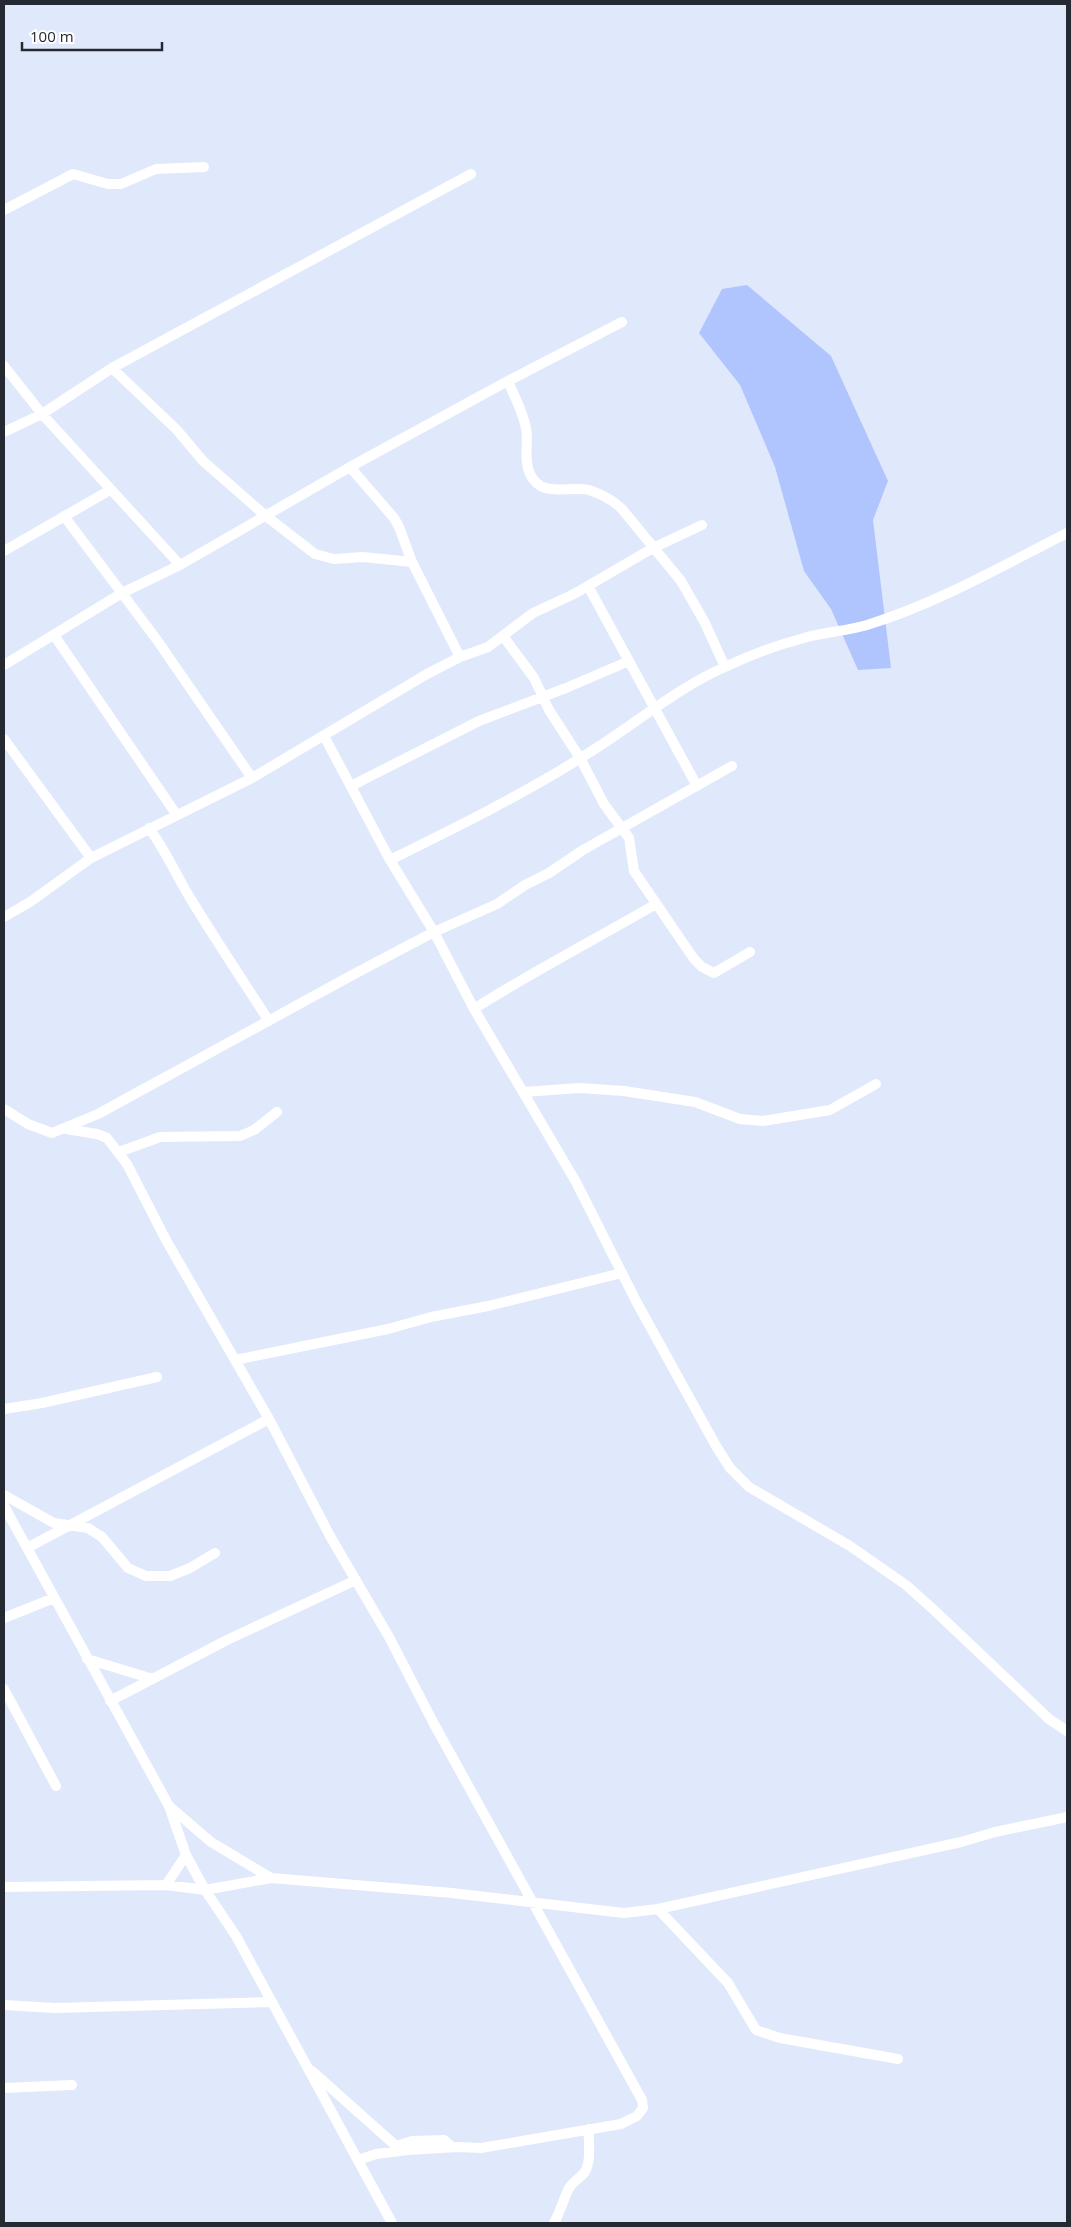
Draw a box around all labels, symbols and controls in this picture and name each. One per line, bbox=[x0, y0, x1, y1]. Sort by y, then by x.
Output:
scale bar bbox=[22, 20, 162, 52]
text: 100 m bbox=[30, 26, 74, 46]

